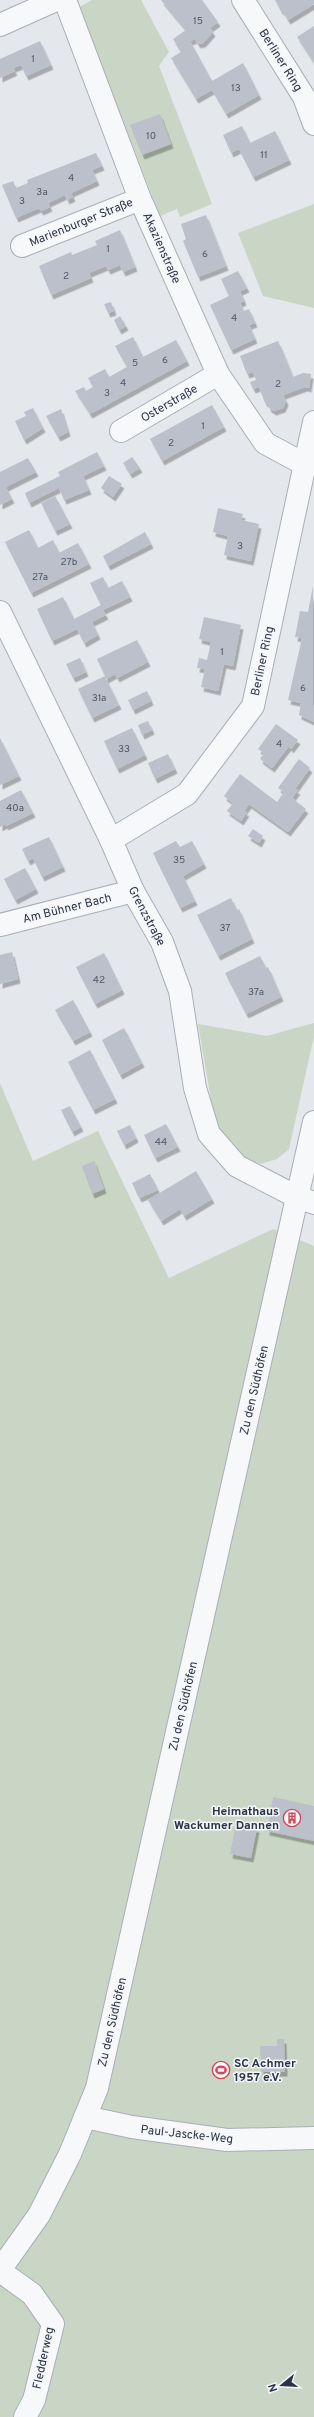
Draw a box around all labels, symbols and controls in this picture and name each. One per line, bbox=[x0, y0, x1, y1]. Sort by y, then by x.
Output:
house number: 15 bbox=[193, 15, 203, 28]
street label: Berliner Ring bbox=[255, 26, 306, 95]
house number: 1 bbox=[31, 53, 35, 66]
house number: 13 bbox=[231, 82, 241, 95]
house number: 10 bbox=[146, 130, 156, 143]
house number: 11 bbox=[260, 149, 268, 162]
house number: 4 bbox=[68, 172, 74, 185]
house number: 3a bbox=[36, 186, 48, 199]
house number: 3 bbox=[19, 195, 25, 208]
street label: Marienburger Straße bbox=[27, 195, 136, 251]
street label: Akazienstraße bbox=[138, 210, 184, 287]
house number: 1 bbox=[106, 243, 110, 256]
house number: 6 bbox=[202, 248, 208, 261]
house number: 2 bbox=[63, 270, 69, 283]
house number: 4 bbox=[231, 312, 237, 325]
house number: 6 bbox=[162, 354, 168, 367]
house number: 5 bbox=[132, 357, 138, 370]
house number: 4 bbox=[120, 377, 126, 390]
house number: 2 bbox=[275, 378, 281, 391]
street label: Osterstraße bbox=[138, 381, 201, 427]
house number: 3 bbox=[104, 387, 110, 400]
house number: 1 bbox=[201, 420, 205, 433]
house number: 2 bbox=[168, 437, 174, 450]
house number: 3 bbox=[237, 540, 243, 553]
house number: 27b bbox=[61, 556, 78, 569]
house number: 27a bbox=[32, 571, 48, 584]
street label: Berliner Ring bbox=[248, 625, 278, 698]
house number: 1 bbox=[220, 646, 224, 659]
house number: 6 bbox=[300, 682, 306, 695]
house number: 31a bbox=[92, 692, 106, 705]
house number: 4 bbox=[276, 738, 282, 751]
house number: 33 bbox=[118, 743, 130, 756]
house number: 40a bbox=[6, 802, 24, 815]
house number: 35 bbox=[173, 854, 185, 867]
street label: Grenzstraße bbox=[124, 884, 169, 949]
street label: Am Bühner Bach bbox=[21, 890, 113, 928]
house number: 37 bbox=[219, 922, 231, 935]
house number: 42 bbox=[93, 974, 105, 987]
house number: 37a bbox=[248, 986, 264, 999]
house number: 44 bbox=[155, 1136, 167, 1149]
street label: Zu den Südhöfen bbox=[237, 1344, 273, 1437]
street label: Zu den Südhöfen bbox=[166, 1660, 202, 1753]
place label: Heimathaus Wackumer Dannen bbox=[174, 1804, 279, 1834]
building icon: Heimathaus Wackumer Dannen bbox=[282, 1808, 302, 1828]
street label: Zu den Südhöfen bbox=[95, 1976, 131, 2069]
place label: SC Achmer 1957 e.V. bbox=[234, 2056, 296, 2086]
sports icon: SC Achmer 1957 e.V. bbox=[211, 2060, 231, 2080]
street label: Paul-Jascke-Weg bbox=[140, 2122, 234, 2148]
street label: Fledderweg bbox=[30, 2326, 58, 2391]
north arrow bbox=[262, 2365, 302, 2405]
text: N bbox=[266, 2382, 281, 2394]

